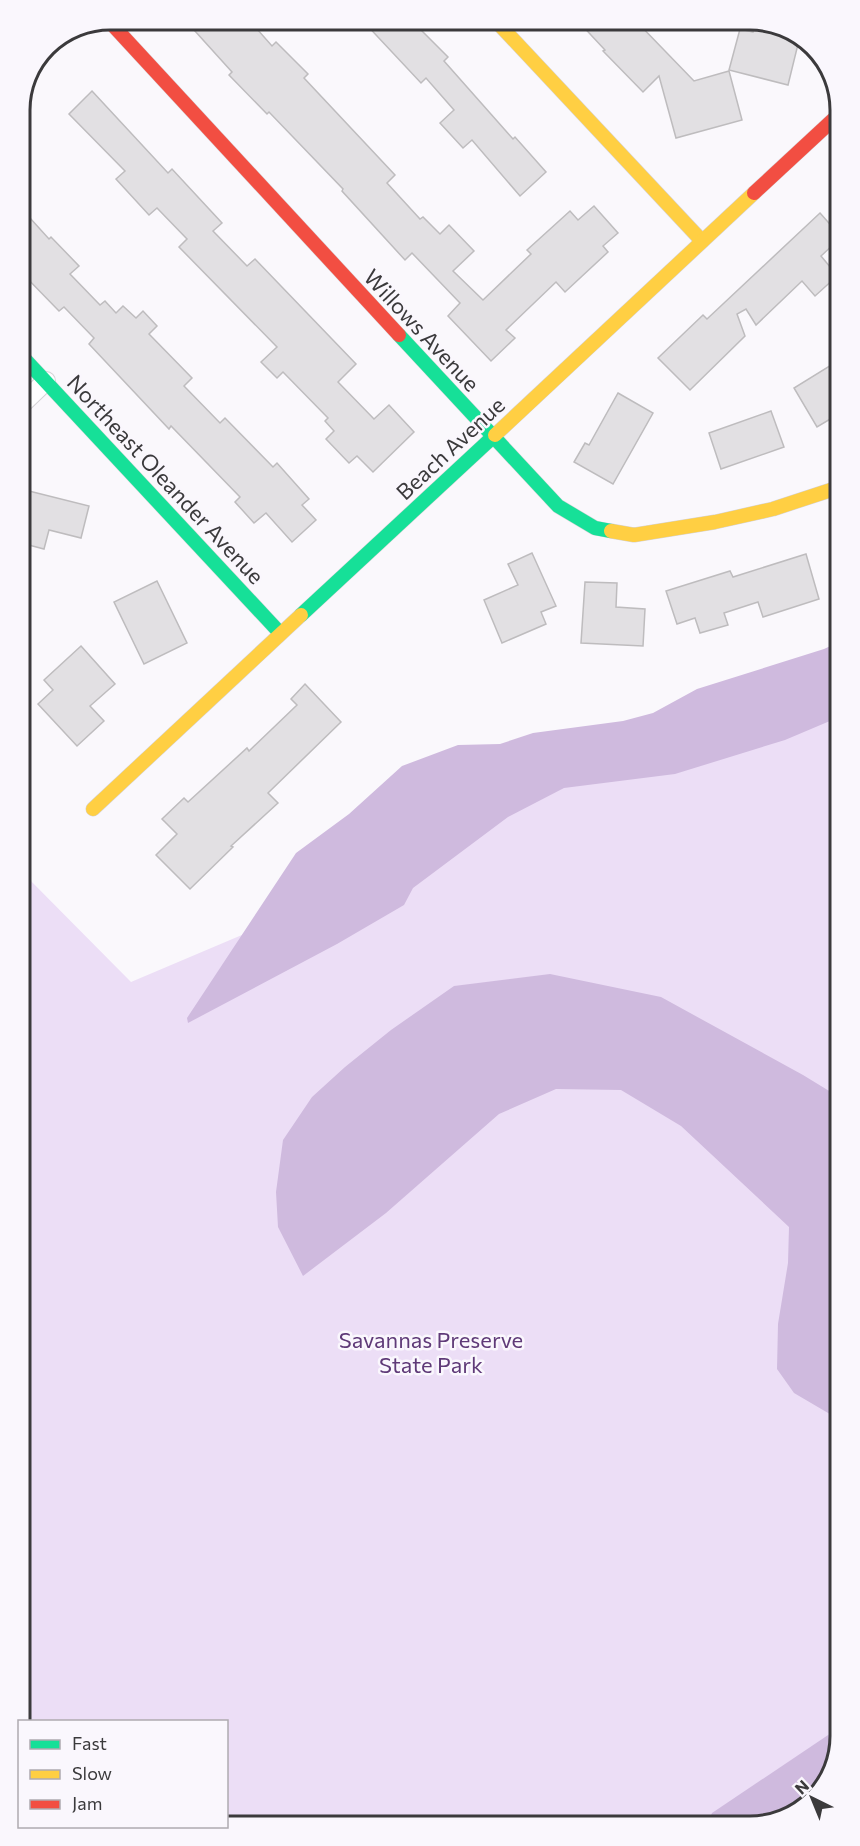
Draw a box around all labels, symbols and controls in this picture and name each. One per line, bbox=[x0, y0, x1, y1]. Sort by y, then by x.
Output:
street label: Willows Avenue bbox=[359, 263, 485, 397]
street label: Northeast Oleander Avenue bbox=[62, 369, 270, 589]
street label: Beach Avenue bbox=[390, 391, 510, 505]
park label: Savannas Preserve State Park bbox=[339, 1326, 523, 1378]
legend bbox=[18, 1720, 228, 1828]
text: Fast bbox=[72, 1732, 107, 1754]
text: Slow bbox=[72, 1762, 112, 1784]
north arrow bbox=[782, 1768, 842, 1828]
text: N bbox=[791, 1776, 812, 1798]
text: Jam bbox=[72, 1792, 102, 1814]

